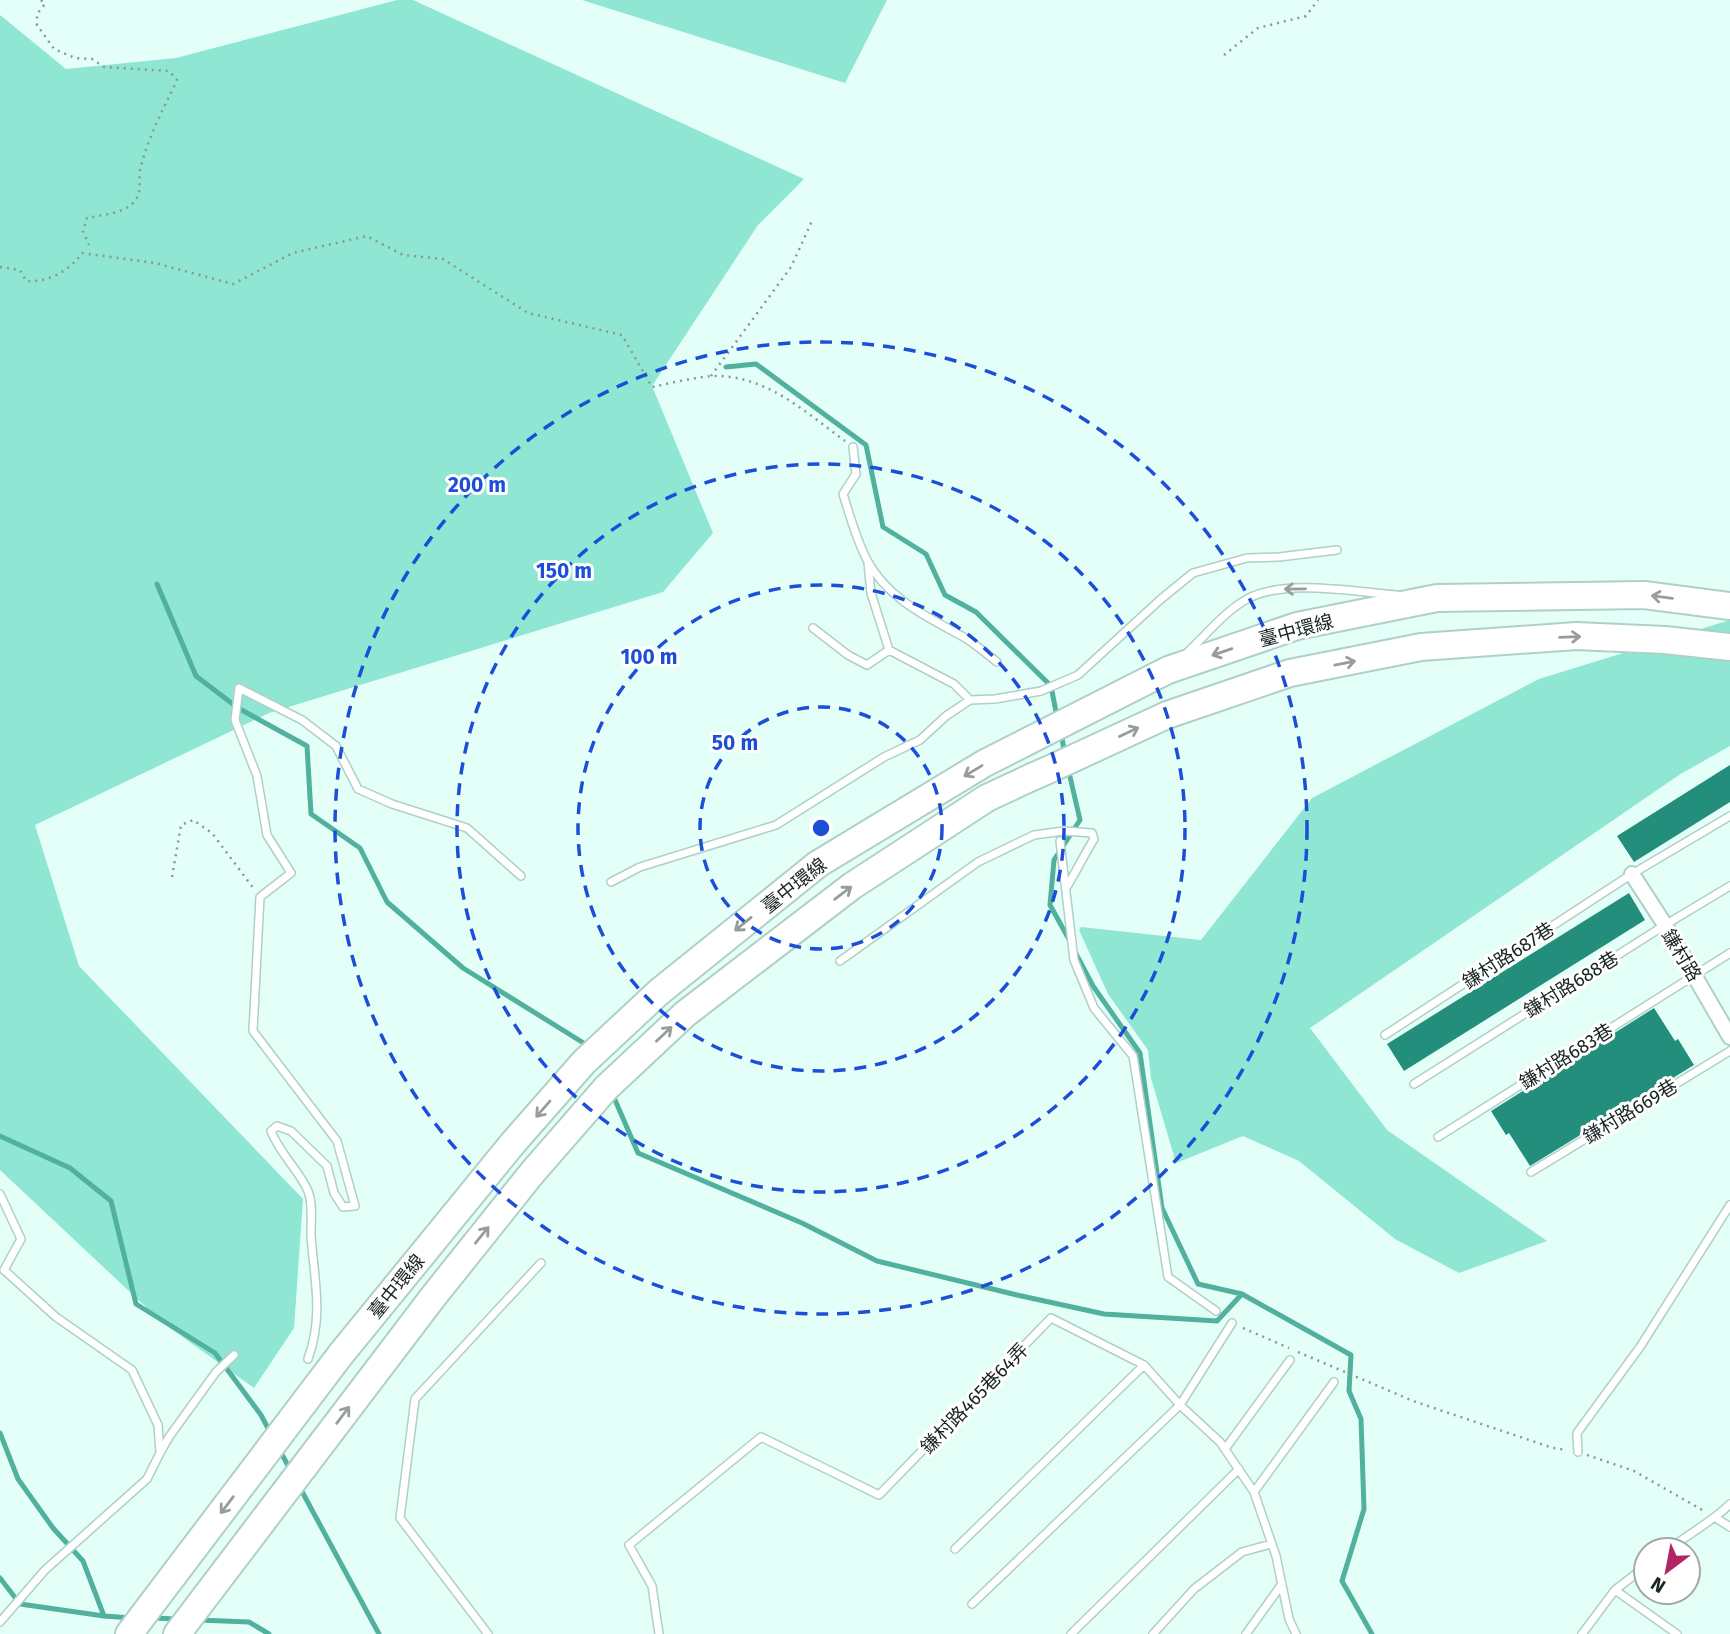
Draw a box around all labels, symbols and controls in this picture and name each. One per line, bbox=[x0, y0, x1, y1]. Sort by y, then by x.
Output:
text: 200 m bbox=[448, 472, 506, 498]
text: 150 m bbox=[536, 558, 592, 584]
one-way arrow bbox=[1284, 583, 1307, 596]
one-way arrow bbox=[1651, 591, 1674, 604]
street label: 臺中環線 bbox=[1256, 610, 1336, 651]
one-way arrow bbox=[1559, 630, 1582, 643]
text: 100 m bbox=[620, 644, 678, 670]
one-way arrow bbox=[1211, 647, 1233, 659]
one-way arrow bbox=[1333, 655, 1356, 669]
one-way arrow bbox=[1118, 725, 1139, 738]
text: 50 m bbox=[712, 730, 758, 756]
one-way arrow bbox=[963, 764, 983, 778]
centre of rings bbox=[809, 816, 833, 840]
street label: 臺中環線 bbox=[757, 853, 831, 918]
one-way arrow bbox=[833, 886, 852, 901]
one-way arrow bbox=[735, 917, 753, 932]
street label: 鎌村路687巷 bbox=[1458, 917, 1558, 994]
street label: 鎌村路 bbox=[1657, 925, 1706, 986]
street label: 鎌村路688巷 bbox=[1520, 946, 1623, 1023]
street label: 鎌村路683巷 bbox=[1515, 1019, 1617, 1094]
one-way arrow bbox=[655, 1025, 672, 1042]
street label: 鎌村路669巷 bbox=[1579, 1074, 1682, 1149]
one-way arrow bbox=[535, 1100, 551, 1118]
one-way arrow bbox=[475, 1227, 490, 1245]
street label: 臺中環線 bbox=[364, 1250, 429, 1323]
street label: 鎌村路465巷64弄 bbox=[916, 1338, 1033, 1458]
one-way arrow bbox=[336, 1406, 351, 1425]
one-way arrow bbox=[219, 1495, 234, 1514]
north arrow bbox=[1632, 1536, 1702, 1606]
text: N bbox=[1647, 1572, 1670, 1598]

